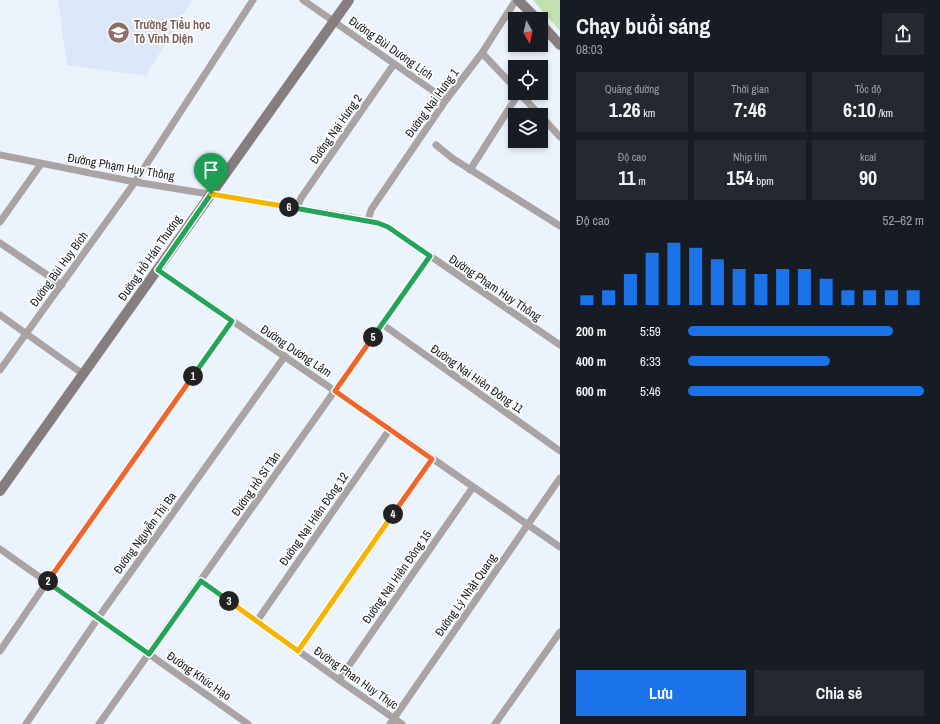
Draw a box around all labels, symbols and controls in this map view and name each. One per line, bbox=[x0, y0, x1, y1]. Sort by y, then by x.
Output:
text: Chạy buổi sáng bbox=[576, 11, 710, 41]
north arrow bbox=[508, 12, 548, 52]
map controls bbox=[508, 12, 548, 148]
street label: Đường Bùi Dương Lịch bbox=[346, 13, 436, 83]
button: share bbox=[882, 13, 924, 55]
place label: Trường Tiểu học Tô Vĩnh Diện bbox=[134, 17, 211, 47]
school or university icon: Trường Tiểu học Tô Vĩnh Diện bbox=[105, 19, 131, 45]
text: 08:03 bbox=[576, 41, 603, 58]
button: locate bbox=[508, 60, 548, 100]
street label: Đường Nại Hưng 1 bbox=[402, 65, 463, 141]
text: Quãng đường bbox=[605, 82, 659, 96]
text: Thời gian bbox=[731, 82, 769, 96]
text: Tốc độ bbox=[855, 82, 881, 96]
street label: Đường Nại Hưng 2 bbox=[306, 91, 366, 167]
text: 1.26 bbox=[609, 96, 641, 123]
text: 7:46 bbox=[734, 96, 766, 123]
text: 6:10 bbox=[843, 96, 876, 123]
text: km bbox=[641, 106, 655, 120]
text: /km bbox=[876, 106, 893, 120]
button: layers bbox=[508, 108, 548, 148]
street label: Đường Phạm Huy Thông bbox=[66, 150, 176, 184]
text: Độ cao bbox=[618, 150, 646, 164]
text: Nhịp tim bbox=[733, 150, 767, 164]
text: kcal bbox=[860, 150, 876, 164]
pin bbox=[194, 153, 228, 194]
icon: arrive bbox=[200, 159, 222, 181]
text: 11 bbox=[618, 164, 636, 191]
text: 154 bbox=[726, 164, 754, 191]
text: 90 bbox=[859, 164, 877, 191]
text: m bbox=[636, 174, 646, 188]
text: bpm bbox=[754, 174, 774, 188]
pin: 6 bbox=[279, 197, 299, 217]
text: 6 bbox=[286, 200, 292, 214]
street label: Đường Hồ Hán Thương bbox=[114, 212, 186, 304]
text: Độ cao bbox=[576, 212, 610, 229]
text: 52–62 m bbox=[883, 212, 924, 229]
street label: Đường Bùi Huy Bích bbox=[26, 228, 92, 310]
street label: Đường Phạm Huy Thông bbox=[446, 251, 545, 325]
street label: Đường Dương Lâm bbox=[257, 321, 335, 381]
text: 200 m bbox=[576, 323, 606, 340]
text: 5:59 bbox=[640, 323, 661, 340]
pin: 5 bbox=[363, 327, 383, 347]
text: 5 bbox=[370, 330, 376, 344]
street label: Đường Nại Hiên Đông 11 bbox=[427, 341, 527, 417]
text: 400 m bbox=[576, 353, 606, 370]
text: 6:33 bbox=[640, 353, 661, 370]
pin: 1 bbox=[183, 366, 203, 386]
text: 1 bbox=[190, 369, 196, 383]
text: 600 m bbox=[576, 383, 606, 400]
text: 5:46 bbox=[640, 383, 661, 400]
street label: Đường Hồ Sĩ Tân bbox=[228, 449, 284, 519]
street label: Đường Nại Hiên Đông 12 bbox=[276, 469, 352, 569]
street label: Đường Nguyễn Thị Ba bbox=[110, 489, 180, 577]
pin: 4 bbox=[383, 504, 403, 524]
text: 4 bbox=[390, 507, 396, 521]
street label: Đường Nại Hiên Đông 15 bbox=[359, 527, 436, 627]
street label: Đường Lý Nhật Quang bbox=[431, 550, 501, 640]
pin: 2 bbox=[38, 571, 58, 591]
text: 2 bbox=[45, 574, 51, 588]
pin: 3 bbox=[219, 591, 239, 611]
text: 3 bbox=[226, 594, 232, 608]
street label: Đường Phan Huy Thực bbox=[311, 643, 401, 713]
street label: Đường Khúc Hạo bbox=[164, 648, 234, 704]
button: Lưu bbox=[576, 670, 746, 716]
button: Chia sẻ bbox=[754, 670, 924, 716]

